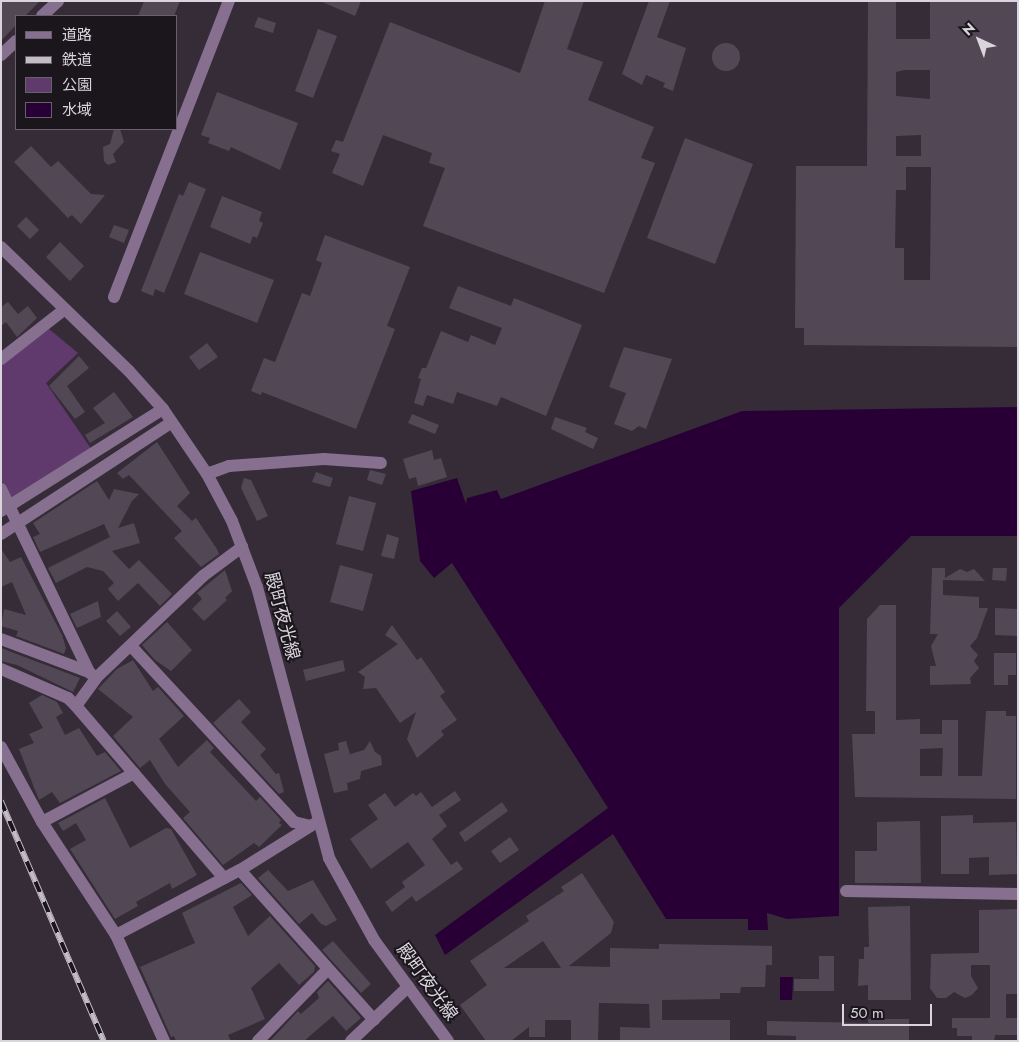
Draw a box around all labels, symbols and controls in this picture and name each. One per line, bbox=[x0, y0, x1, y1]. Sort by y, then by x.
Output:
legend bbox=[15, 15, 178, 130]
north arrow bbox=[954, 15, 1004, 65]
text: N bbox=[958, 18, 980, 40]
text: 道路 bbox=[62, 24, 92, 46]
text: 鉄道 bbox=[62, 49, 92, 71]
text: 公園 bbox=[62, 74, 92, 96]
text: 水域 bbox=[62, 99, 92, 121]
street label: 殿町夜光線 bbox=[260, 570, 304, 662]
street label: 殿町夜光線 bbox=[392, 939, 462, 1025]
scale bar bbox=[844, 994, 934, 1026]
text: 50 m bbox=[850, 1002, 884, 1024]

